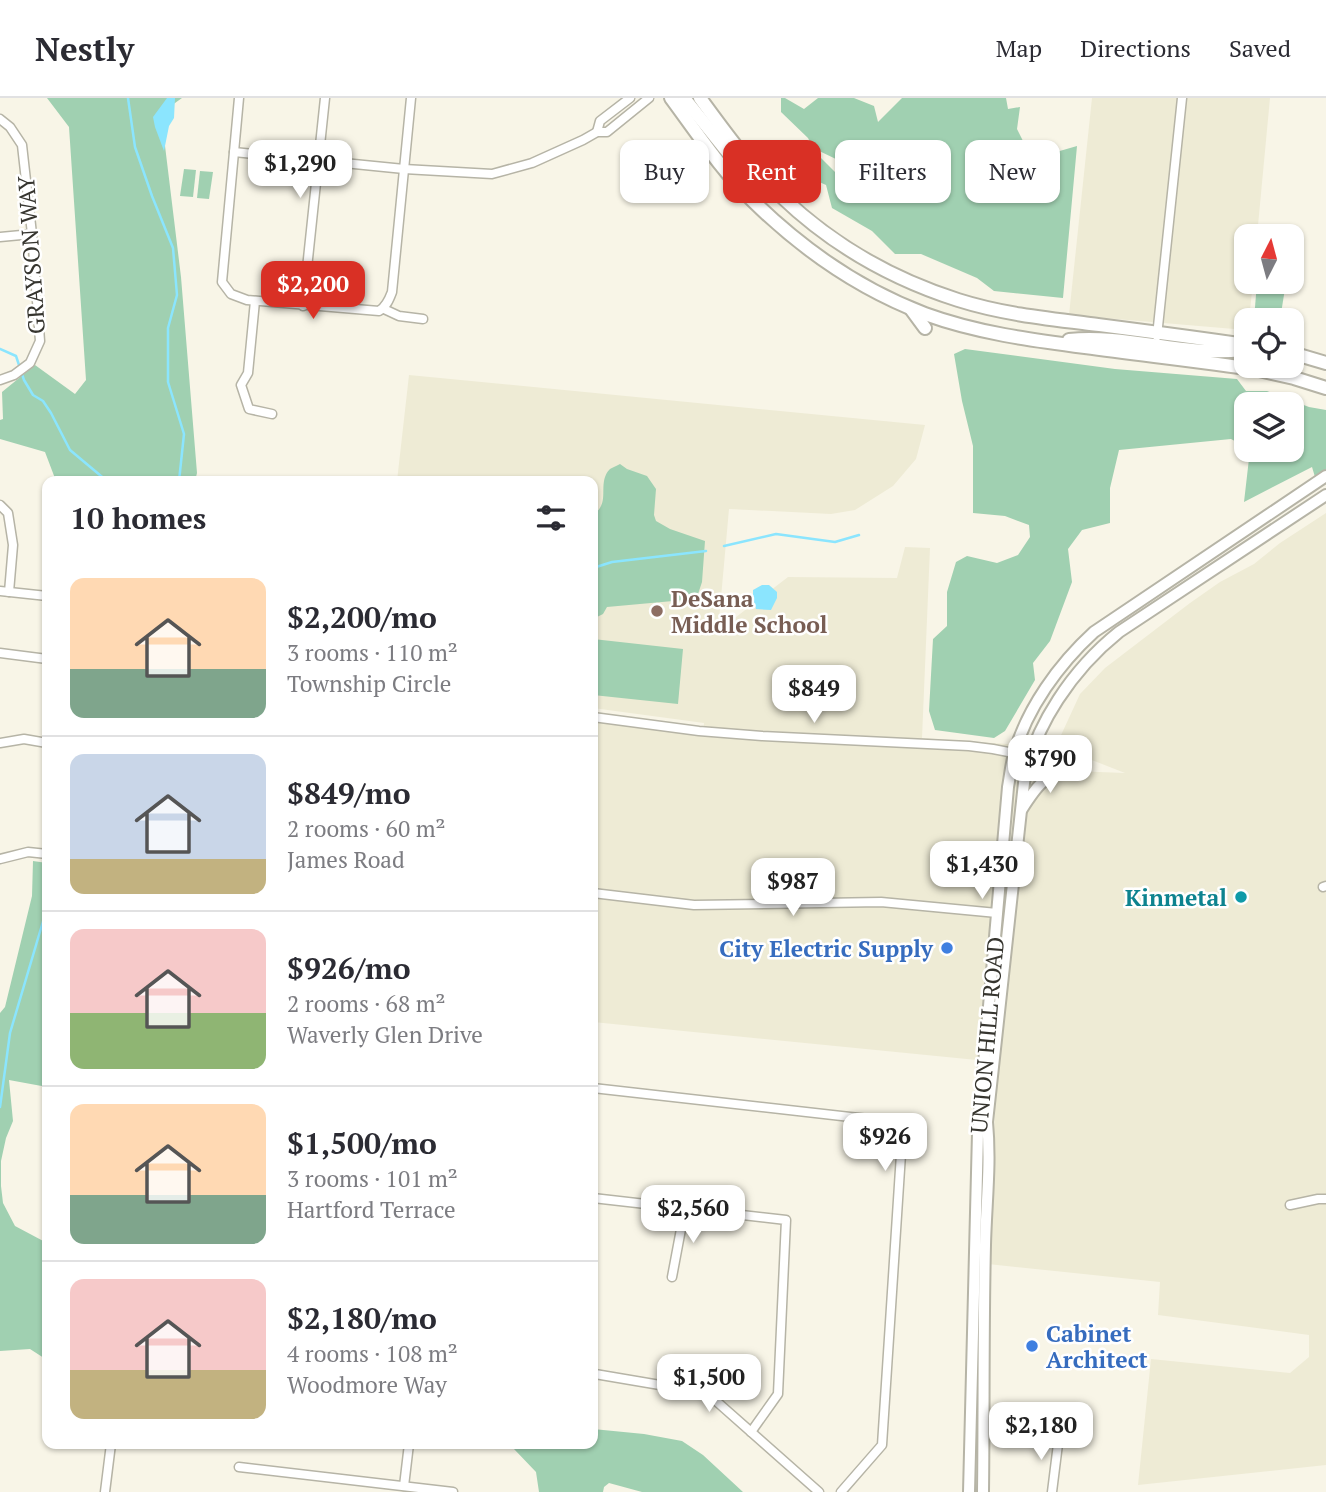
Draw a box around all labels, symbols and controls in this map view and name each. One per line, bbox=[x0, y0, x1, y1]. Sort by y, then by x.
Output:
text: Nestly bbox=[35, 27, 134, 70]
text: Map bbox=[996, 32, 1042, 64]
text: Directions bbox=[1080, 32, 1191, 64]
text: Saved bbox=[1229, 32, 1291, 64]
pin: $1,290 bbox=[243, 140, 357, 200]
chip: Buy bbox=[620, 140, 709, 203]
chip: Rent bbox=[723, 140, 821, 203]
chip: Filters bbox=[835, 140, 951, 203]
chip: New bbox=[965, 140, 1060, 203]
text: $1,290 bbox=[264, 147, 336, 178]
street label: GRAYSON WAY bbox=[10, 175, 52, 335]
north arrow bbox=[1234, 224, 1304, 294]
map controls bbox=[1234, 224, 1304, 462]
pin: $2,200 bbox=[256, 262, 370, 321]
text: $2,200 bbox=[277, 268, 349, 299]
button: locate bbox=[1234, 308, 1304, 378]
button: layers bbox=[1234, 392, 1304, 462]
text: 10 homes bbox=[70, 498, 206, 538]
icon: filters bbox=[532, 499, 570, 537]
place label: DeSana Middle School bbox=[671, 583, 828, 640]
text: $2,200/mo bbox=[287, 597, 437, 637]
marker: DeSana Middle School bbox=[649, 603, 665, 619]
icon: home bbox=[126, 606, 210, 690]
text: 3 rooms · 110 m² bbox=[287, 637, 458, 668]
pin: $849 bbox=[773, 666, 855, 725]
text: Township Circle bbox=[287, 668, 451, 699]
text: $849 bbox=[788, 672, 840, 703]
pin: $790 bbox=[1009, 736, 1091, 795]
text: $790 bbox=[1024, 742, 1076, 773]
text: $849/mo bbox=[287, 773, 411, 813]
icon: home bbox=[126, 782, 210, 866]
text: 2 rooms · 60 m² bbox=[287, 813, 446, 844]
pin: $1,430 bbox=[925, 842, 1039, 901]
text: James Road bbox=[287, 844, 405, 875]
text: $1,430 bbox=[946, 848, 1018, 879]
pin: $987 bbox=[752, 858, 834, 918]
text: $987 bbox=[767, 865, 819, 896]
place label: Kinmetal bbox=[1125, 882, 1227, 913]
marker: Kinmetal bbox=[1233, 889, 1249, 905]
place label: City Electric Supply bbox=[719, 933, 934, 964]
street label: UNION HILL ROAD bbox=[963, 935, 1011, 1135]
marker: City Electric Supply bbox=[939, 940, 955, 956]
text: $926/mo bbox=[287, 948, 411, 988]
icon: home bbox=[126, 957, 210, 1041]
text: 2 rooms · 68 m² bbox=[287, 988, 446, 1019]
text: Waverly Glen Drive bbox=[287, 1019, 483, 1050]
pin: $926 bbox=[844, 1114, 926, 1173]
text: $926 bbox=[859, 1120, 911, 1151]
text: $1,500/mo bbox=[287, 1123, 437, 1163]
icon: home bbox=[126, 1132, 210, 1216]
text: 3 rooms · 101 m² bbox=[287, 1163, 458, 1194]
pin: $2,560 bbox=[636, 1186, 750, 1245]
text: $2,560 bbox=[657, 1192, 729, 1223]
text: Hartford Terrace bbox=[287, 1194, 456, 1225]
text: $2,180/mo bbox=[287, 1298, 437, 1338]
icon: home bbox=[126, 1307, 210, 1391]
place label: Cabinet Architect bbox=[1046, 1318, 1148, 1375]
text: 4 rooms · 108 m² bbox=[287, 1338, 458, 1369]
marker: Cabinet Architect bbox=[1024, 1338, 1040, 1354]
pin: $1,500 bbox=[652, 1354, 766, 1414]
text: $1,500 bbox=[673, 1361, 745, 1392]
text: Woodmore Way bbox=[287, 1369, 447, 1400]
pin: $2,180 bbox=[984, 1402, 1098, 1462]
text: $2,180 bbox=[1005, 1409, 1077, 1440]

